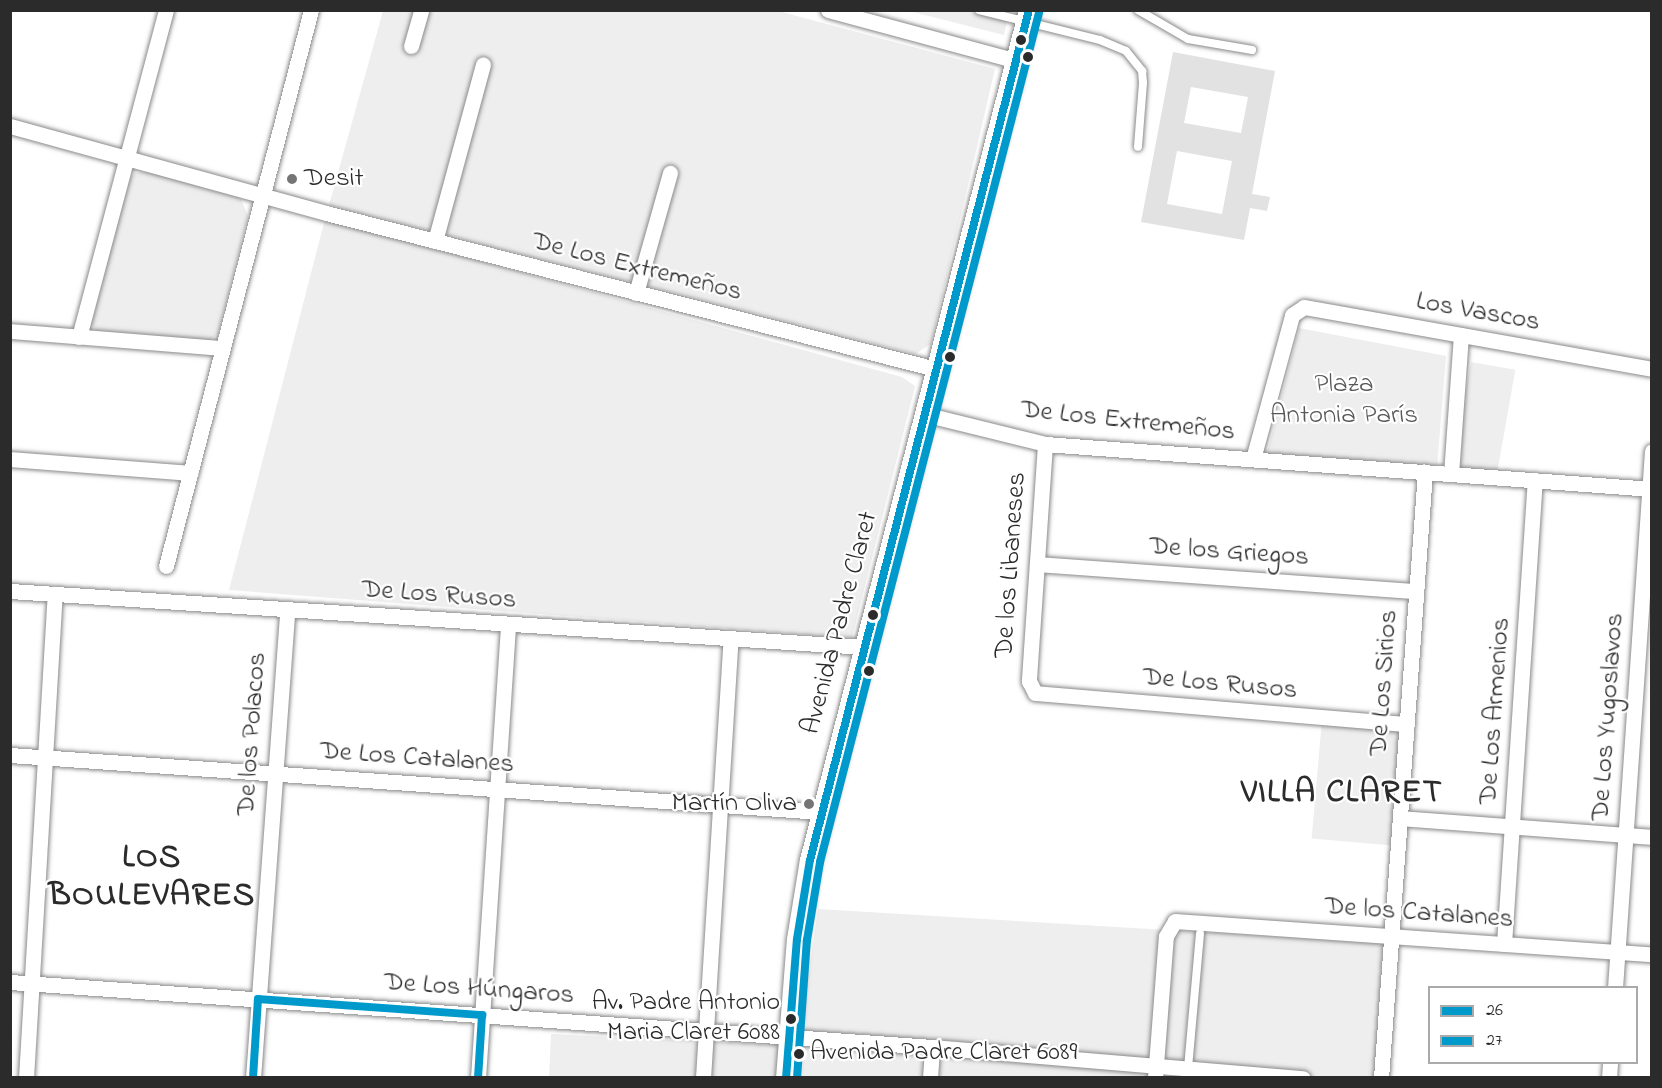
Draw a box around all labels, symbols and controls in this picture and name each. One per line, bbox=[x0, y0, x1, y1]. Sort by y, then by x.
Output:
unlabelled marker bbox=[1015, 34, 1027, 46]
unlabelled marker bbox=[1022, 51, 1034, 63]
place label: Desit bbox=[304, 163, 364, 195]
marker: Desit bbox=[285, 172, 299, 186]
street label: De Los Extremeños bbox=[529, 225, 745, 309]
street label: Los Vascos bbox=[1413, 285, 1543, 339]
unlabelled marker bbox=[944, 351, 956, 363]
park label: Plaza Antonia París bbox=[1270, 368, 1418, 431]
street label: De Los Extremeños bbox=[1019, 394, 1237, 448]
street label: De los Libaneses bbox=[988, 471, 1034, 659]
street label: Avenida Padre Claret bbox=[795, 508, 885, 738]
street label: De los Griegos bbox=[1148, 530, 1310, 574]
street label: De Los Rusos bbox=[361, 573, 517, 617]
unlabelled marker bbox=[867, 609, 879, 621]
street label: De Los Sirios bbox=[1363, 609, 1405, 757]
street label: De Los Yugoslavos bbox=[1585, 612, 1631, 822]
street label: De Los Armenios bbox=[1472, 617, 1518, 805]
street label: De los Polacos bbox=[230, 651, 274, 817]
street label: De Los Rusos bbox=[1141, 661, 1299, 707]
unlabelled marker bbox=[863, 665, 875, 677]
street label: De Los Catalanes bbox=[319, 735, 515, 781]
district label: VILLA CLARET bbox=[1241, 774, 1443, 814]
place label: Martín Oliva bbox=[672, 788, 797, 820]
marker: Martín Oliva bbox=[802, 797, 816, 811]
district label: LOS BOULEVARES bbox=[48, 839, 256, 917]
street label: De los Catalanes bbox=[1324, 890, 1514, 936]
street label: De Los Húngaros bbox=[383, 966, 575, 1012]
legend bbox=[1428, 986, 1638, 1064]
place label: Av. Padre Antonio Maria Claret 6088 bbox=[592, 988, 780, 1050]
text: 26 bbox=[1486, 998, 1503, 1024]
marker: Av. Padre Antonio Maria Claret 6088 bbox=[785, 1013, 797, 1025]
text: 27 bbox=[1486, 1028, 1502, 1054]
place label: Avenida Padre Claret 6089 bbox=[810, 1038, 1077, 1070]
marker: Avenida Padre Claret 6089 bbox=[793, 1048, 805, 1060]

